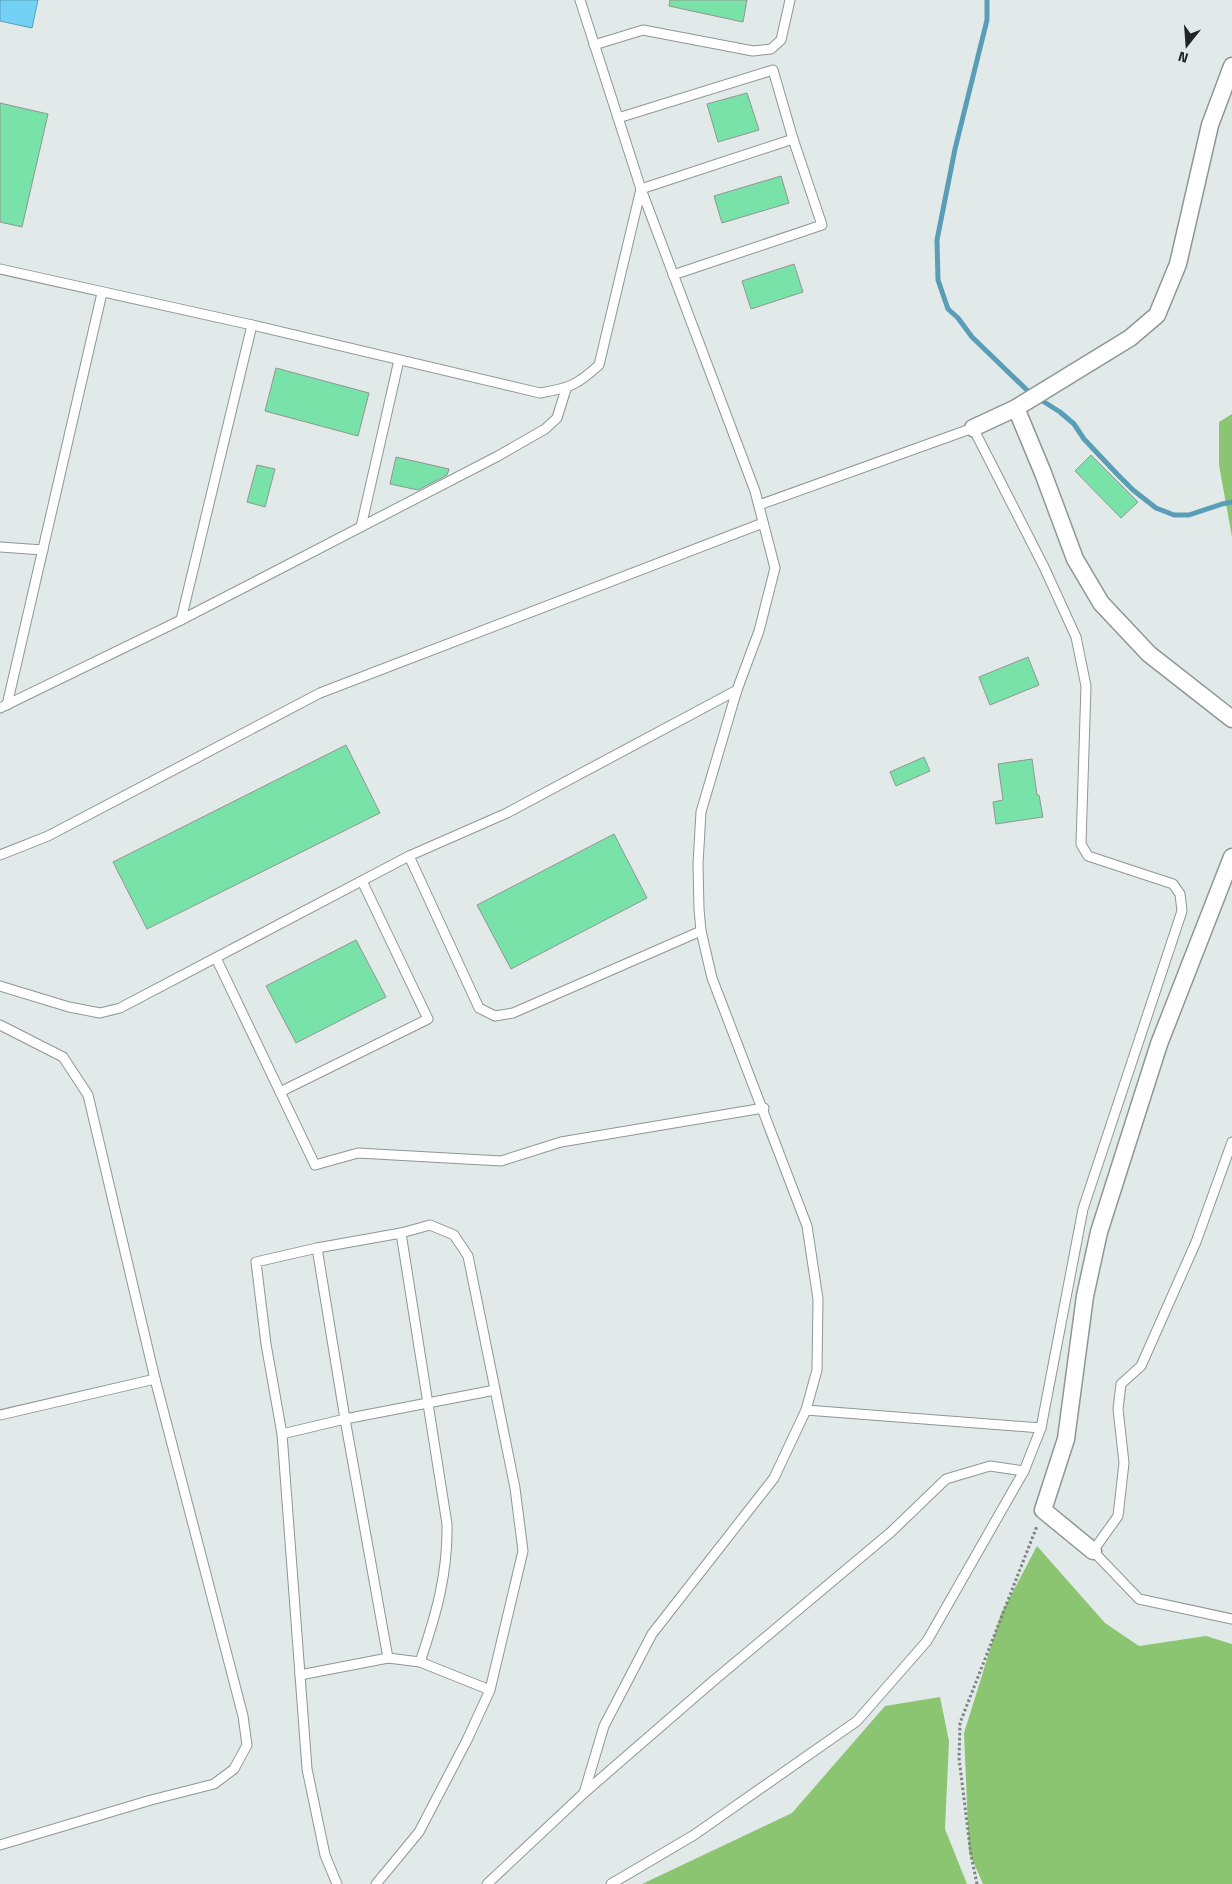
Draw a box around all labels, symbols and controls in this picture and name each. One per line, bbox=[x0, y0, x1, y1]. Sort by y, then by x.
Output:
north arrow bbox=[1162, 20, 1212, 70]
text: N bbox=[1175, 46, 1191, 69]

